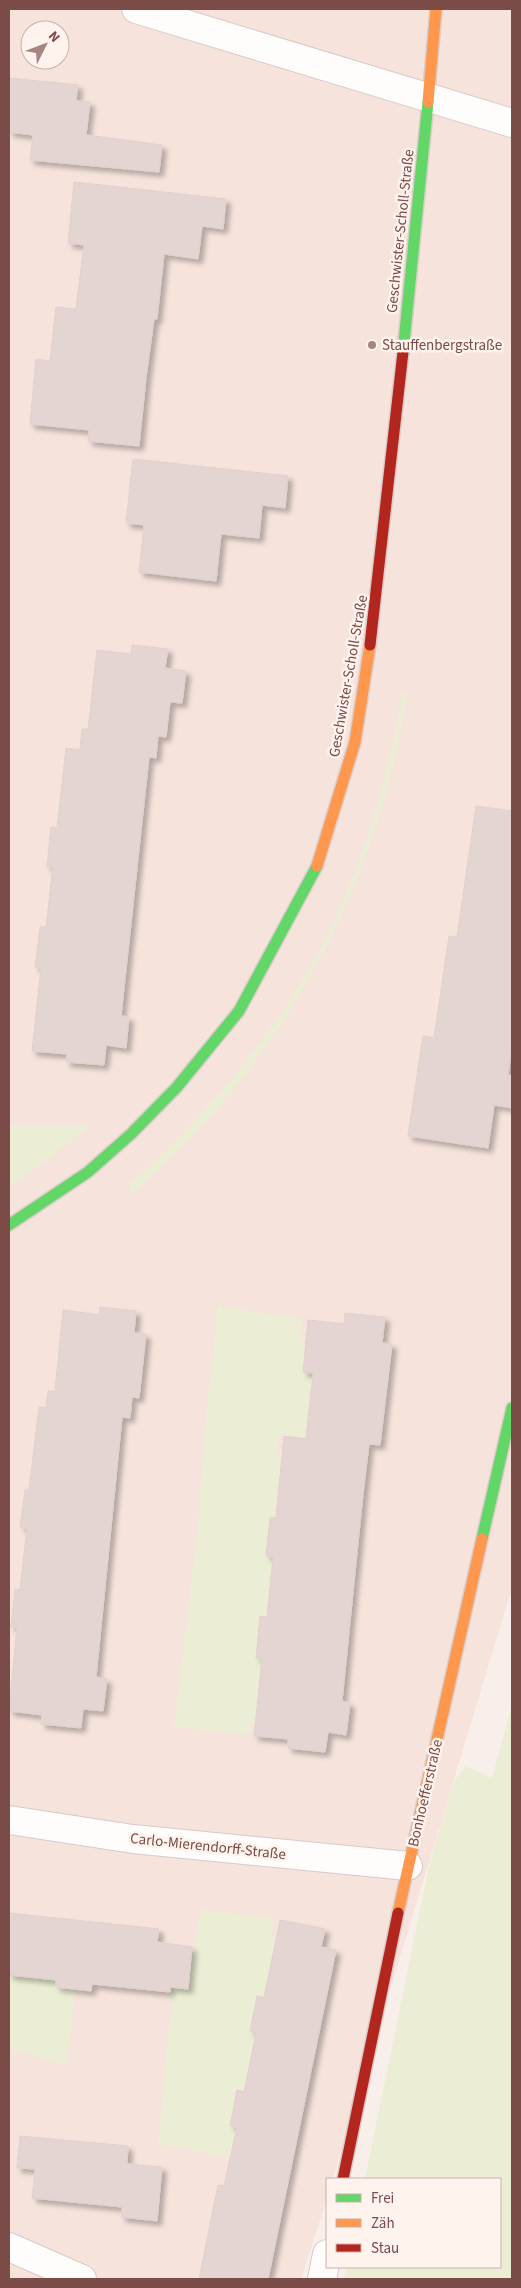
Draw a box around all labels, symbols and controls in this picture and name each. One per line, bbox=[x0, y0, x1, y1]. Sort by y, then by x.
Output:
north arrow bbox=[20, 20, 70, 70]
text: N bbox=[43, 27, 64, 47]
street label: Geschwister-Scholl-Straße bbox=[381, 148, 420, 314]
place label: Stauffenbergstraße bbox=[382, 335, 502, 356]
marker: Stauffenbergstraße bbox=[366, 339, 378, 351]
street label: Geschwister-Scholl-Straße bbox=[324, 593, 373, 759]
street label: Bonhoefferstraße bbox=[403, 1737, 448, 1849]
street label: Carlo-Mierendorff-Straße bbox=[129, 1828, 287, 1865]
legend bbox=[326, 2178, 501, 2268]
text: Frei bbox=[371, 2188, 394, 2209]
text: Zäh bbox=[371, 2213, 395, 2234]
text: Stau bbox=[371, 2238, 399, 2259]

